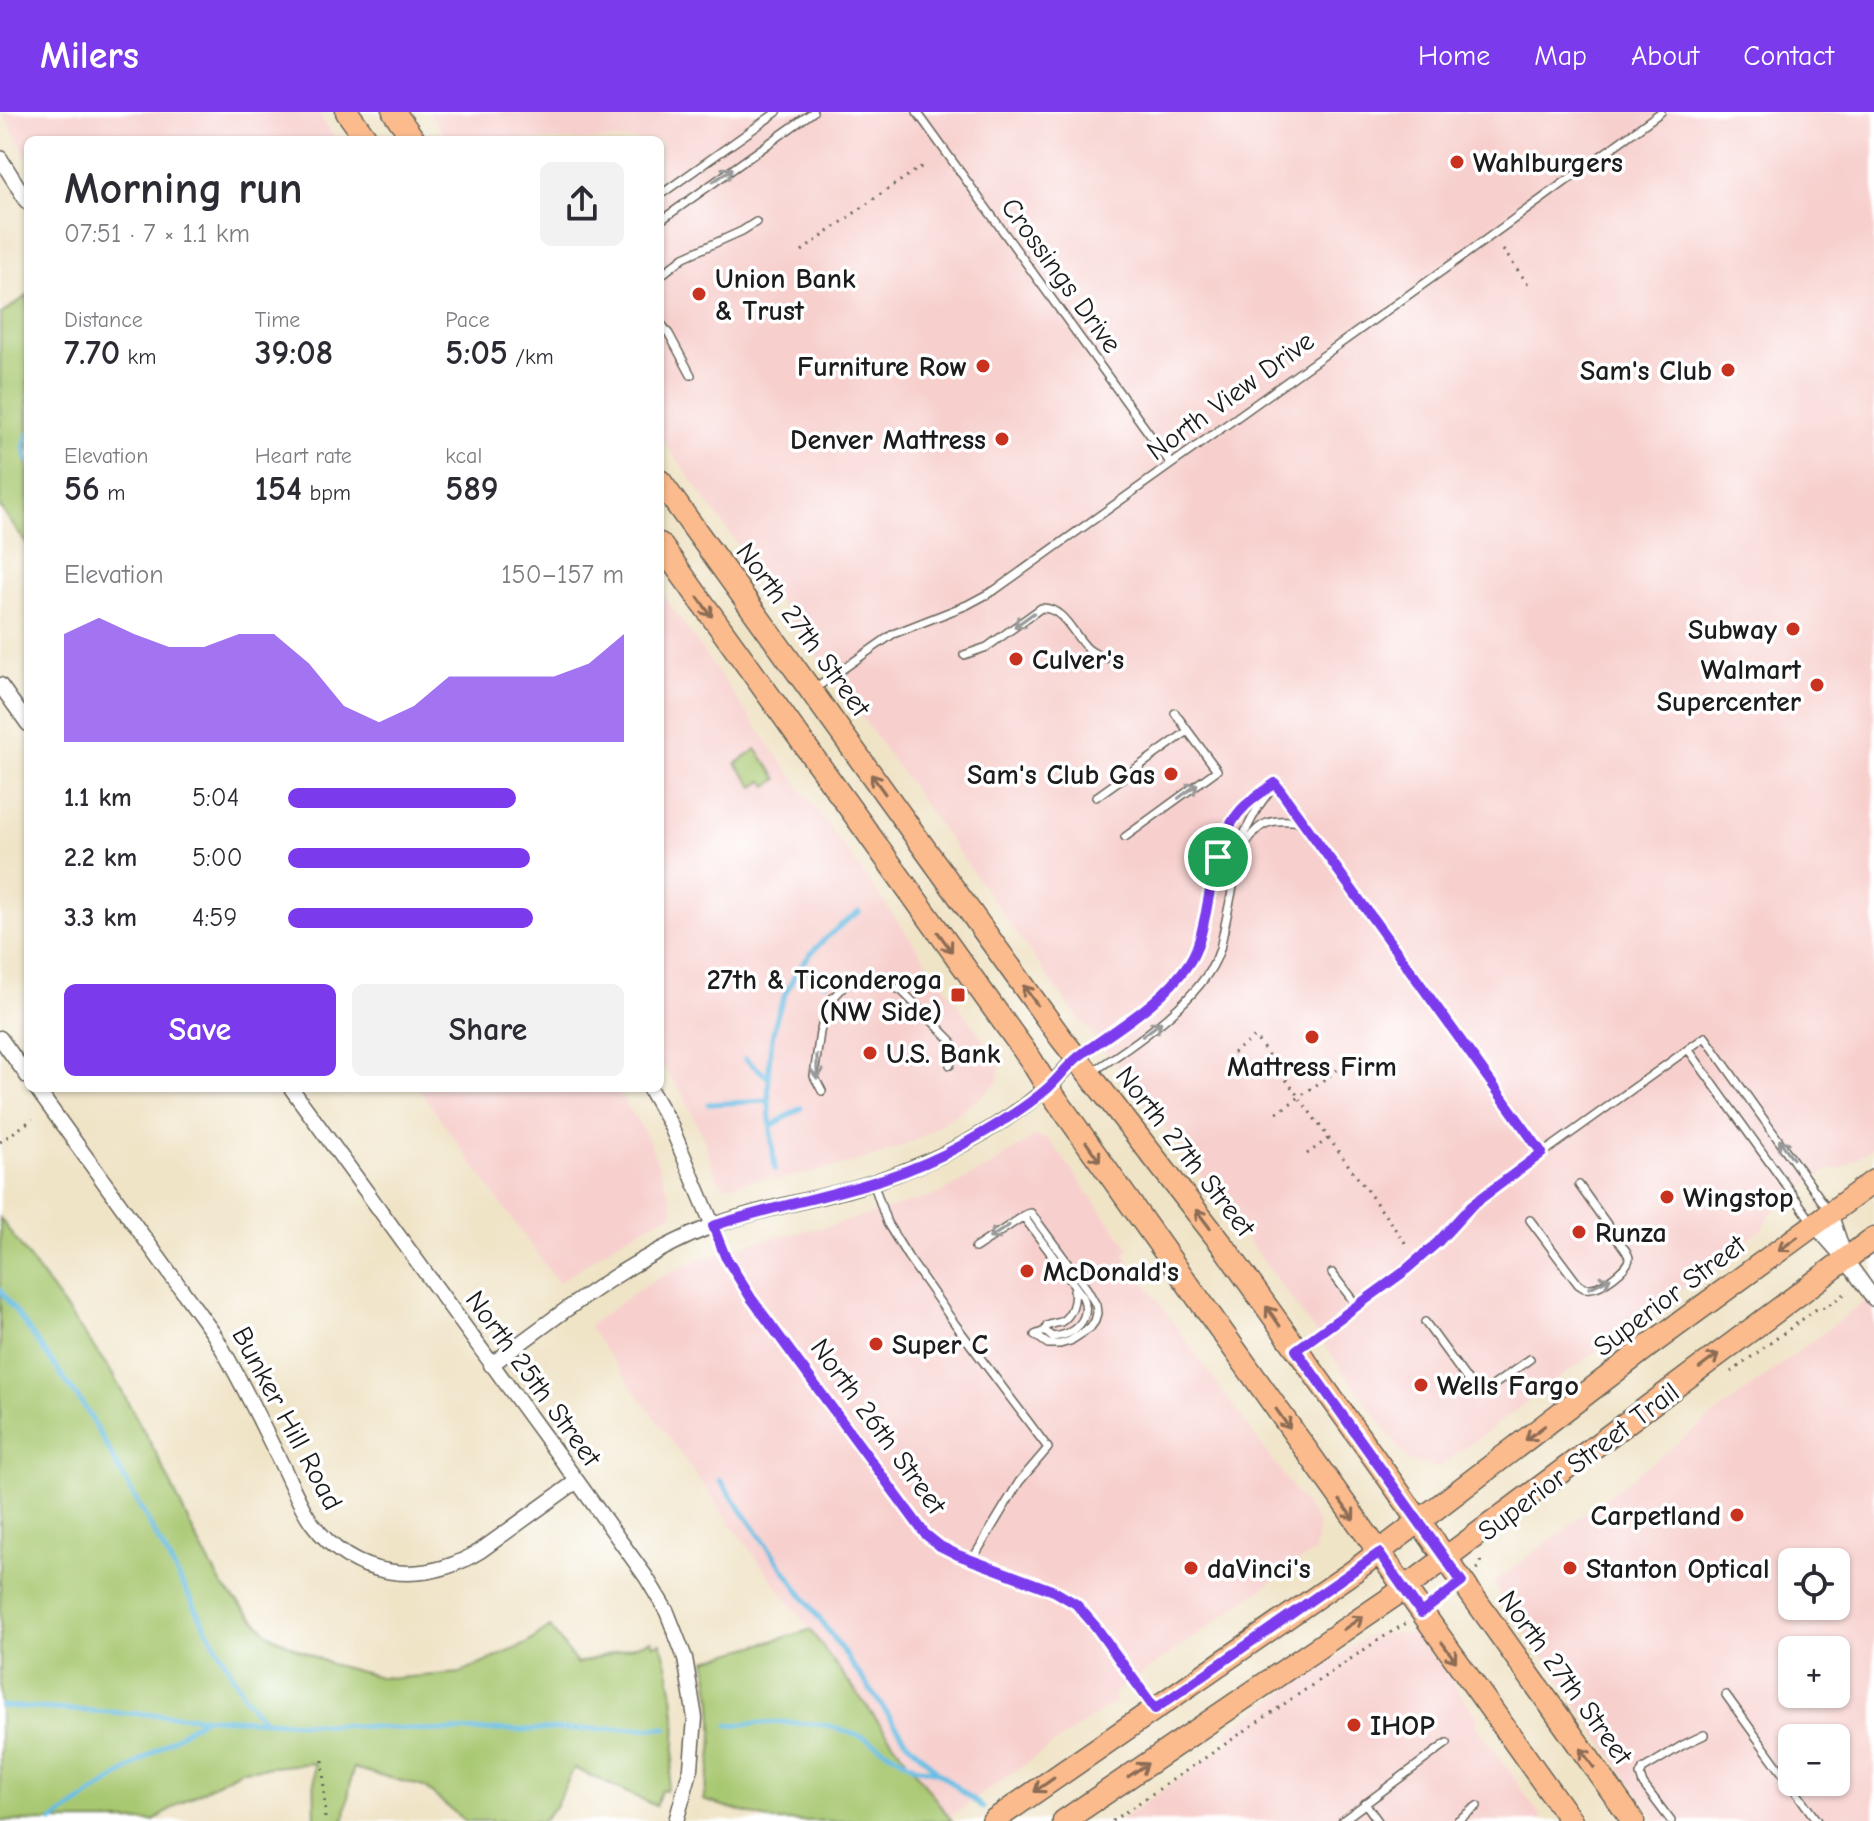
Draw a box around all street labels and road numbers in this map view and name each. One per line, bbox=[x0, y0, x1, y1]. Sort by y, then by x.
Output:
street label: Crossings Drive bbox=[994, 192, 1128, 359]
street label: North View Drive bbox=[1141, 325, 1320, 467]
street label: North 27th Street bbox=[729, 536, 878, 724]
street label: North 27th Street bbox=[1109, 1060, 1262, 1244]
street label: Superior Street bbox=[1587, 1228, 1753, 1363]
street label: North 25th Street bbox=[459, 1285, 608, 1473]
street label: Bunker Hill Road bbox=[225, 1321, 349, 1516]
street label: North 26th Street bbox=[804, 1333, 953, 1521]
street label: Superior Street Trail bbox=[1472, 1376, 1685, 1548]
street label: North 27th Street bbox=[1491, 1584, 1640, 1772]

